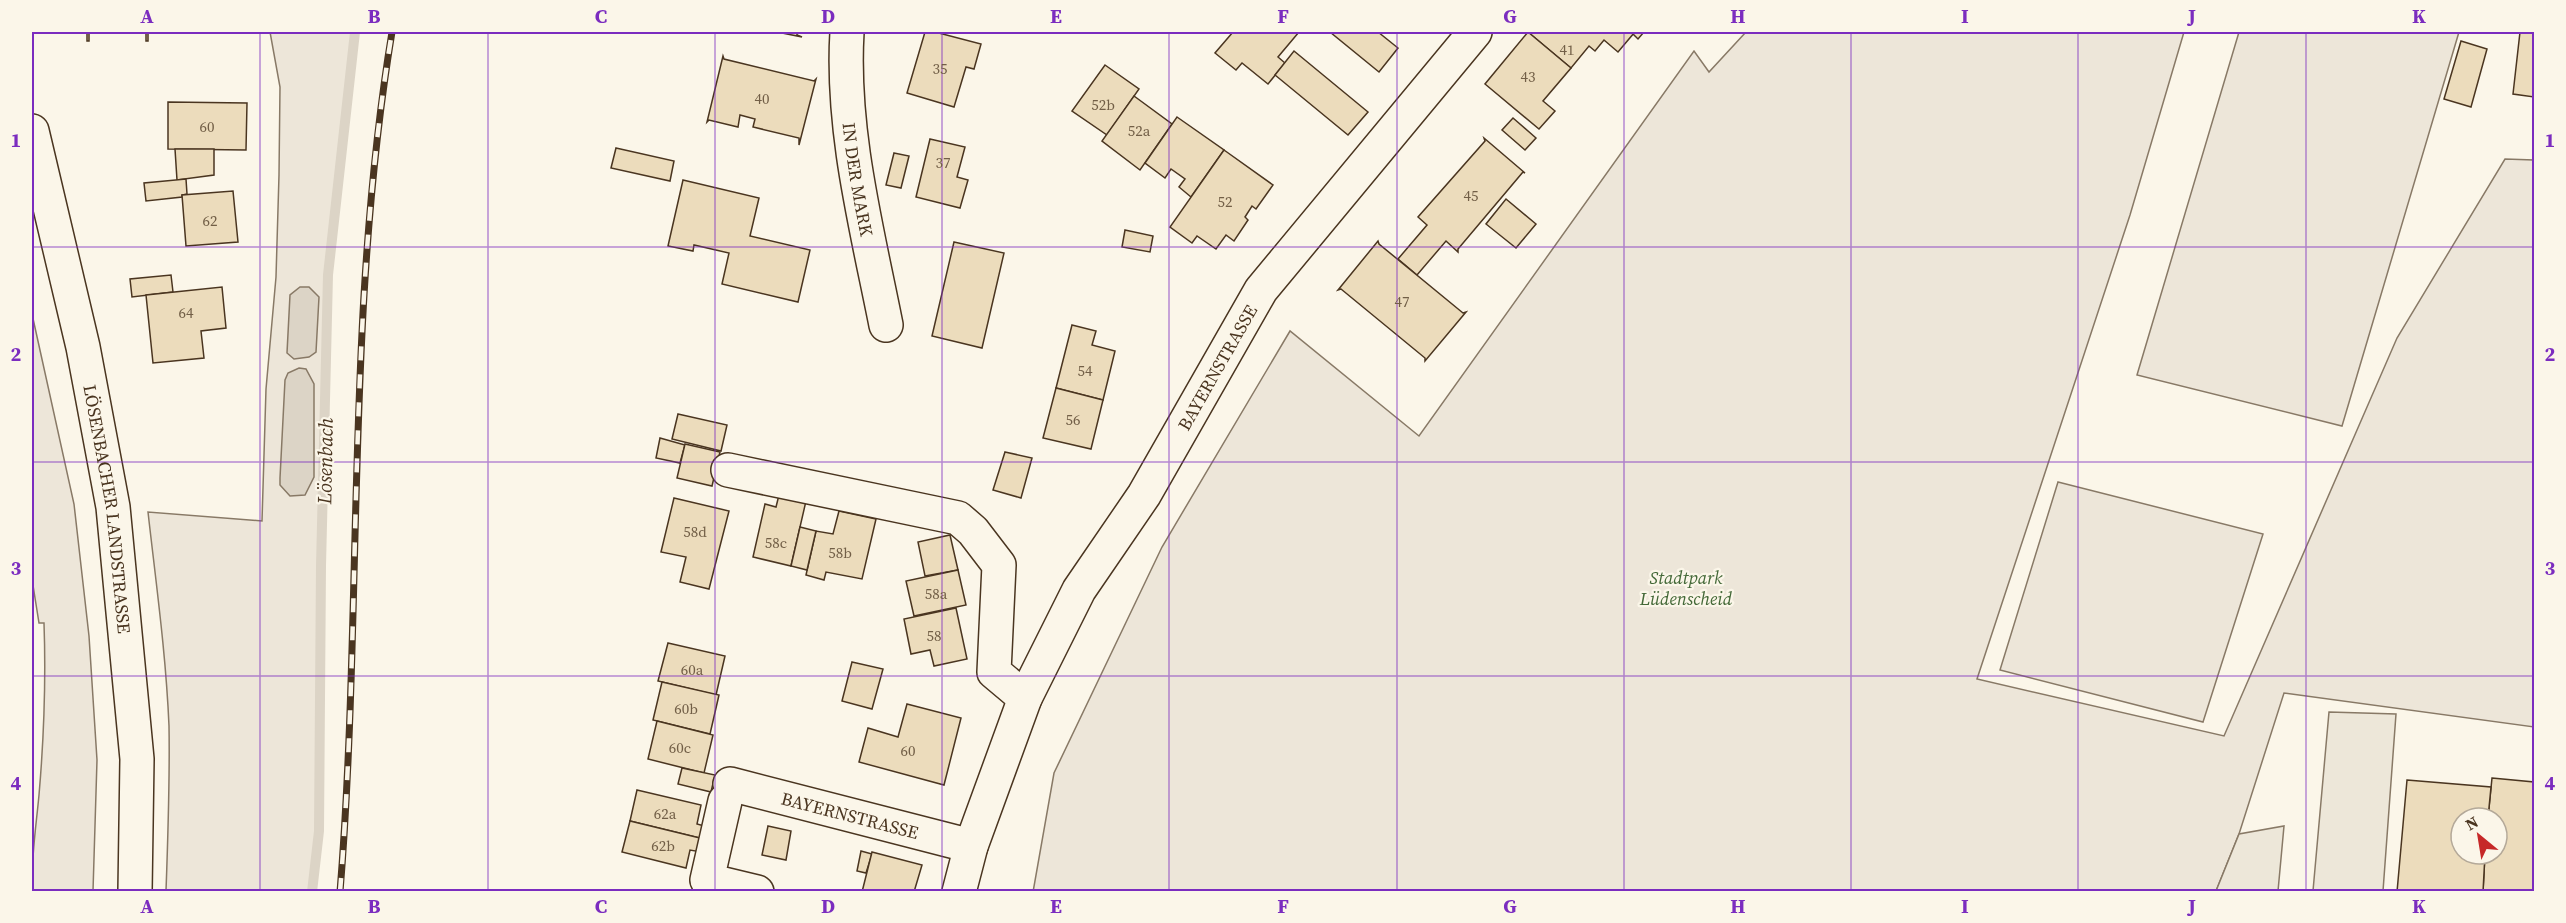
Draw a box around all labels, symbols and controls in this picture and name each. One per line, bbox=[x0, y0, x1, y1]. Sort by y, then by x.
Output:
text: A bbox=[140, 2, 154, 30]
text: B bbox=[367, 2, 381, 30]
text: C bbox=[595, 2, 607, 30]
text: D bbox=[821, 2, 835, 30]
text: E bbox=[1050, 2, 1062, 30]
text: F bbox=[1277, 2, 1289, 30]
text: G bbox=[1503, 2, 1517, 30]
text: H bbox=[1730, 2, 1746, 30]
text: I bbox=[1961, 2, 1969, 30]
text: J bbox=[2186, 2, 2196, 30]
text: K bbox=[2412, 2, 2426, 30]
house number: 41 bbox=[1559, 39, 1575, 60]
house number: 35 bbox=[932, 58, 948, 79]
house number: 43 bbox=[1520, 66, 1536, 87]
house number: 40 bbox=[754, 88, 770, 109]
house number: 52b bbox=[1091, 94, 1115, 115]
house number: 60 bbox=[199, 116, 215, 137]
house number: 52a bbox=[1128, 120, 1151, 141]
street label: IN DER MARK bbox=[837, 121, 880, 238]
text: 1 bbox=[11, 126, 21, 154]
text: 1 bbox=[2545, 126, 2555, 154]
house number: 37 bbox=[935, 152, 951, 173]
house number: 45 bbox=[1463, 185, 1479, 206]
house number: 52 bbox=[1217, 191, 1233, 212]
house number: 62 bbox=[202, 210, 218, 231]
house number: 47 bbox=[1394, 291, 1410, 312]
street label: BAYERNSTRASSE bbox=[1171, 300, 1263, 435]
house number: 64 bbox=[178, 302, 194, 323]
text: 2 bbox=[11, 340, 22, 368]
text: 2 bbox=[2545, 340, 2556, 368]
house number: 54 bbox=[1077, 360, 1093, 381]
street label: LÖSENBACHER LANDSTRASSE bbox=[78, 382, 138, 635]
house number: 56 bbox=[1065, 409, 1081, 430]
water label: Lösenbach bbox=[310, 417, 340, 506]
house number: 58d bbox=[683, 521, 707, 542]
house number: 58c bbox=[765, 532, 787, 553]
house number: 58b bbox=[828, 542, 852, 563]
text: 3 bbox=[11, 554, 22, 582]
text: 3 bbox=[2545, 554, 2556, 582]
park label: Stadtpark Lüdenscheid bbox=[1639, 565, 1733, 611]
house number: 58a bbox=[925, 583, 948, 604]
house number: 58 bbox=[926, 625, 942, 646]
house number: 60a bbox=[681, 659, 704, 680]
house number: 60b bbox=[674, 698, 698, 719]
house number: 60c bbox=[669, 737, 691, 758]
house number: 60 bbox=[900, 740, 916, 761]
text: 4 bbox=[11, 769, 22, 797]
text: 4 bbox=[2545, 769, 2556, 797]
street label: BAYERNSTRASSE bbox=[779, 785, 922, 845]
house number: 62a bbox=[654, 803, 677, 824]
north arrow bbox=[2449, 806, 2509, 866]
text: N bbox=[2461, 810, 2482, 835]
house number: 62b bbox=[651, 835, 675, 856]
text: A bbox=[140, 892, 154, 920]
text: B bbox=[367, 892, 381, 920]
text: C bbox=[595, 892, 607, 920]
text: D bbox=[821, 892, 835, 920]
text: E bbox=[1050, 892, 1062, 920]
text: F bbox=[1277, 892, 1289, 920]
text: G bbox=[1503, 892, 1517, 920]
text: H bbox=[1730, 892, 1746, 920]
text: I bbox=[1961, 892, 1969, 920]
text: J bbox=[2186, 892, 2196, 920]
text: K bbox=[2412, 892, 2426, 920]

